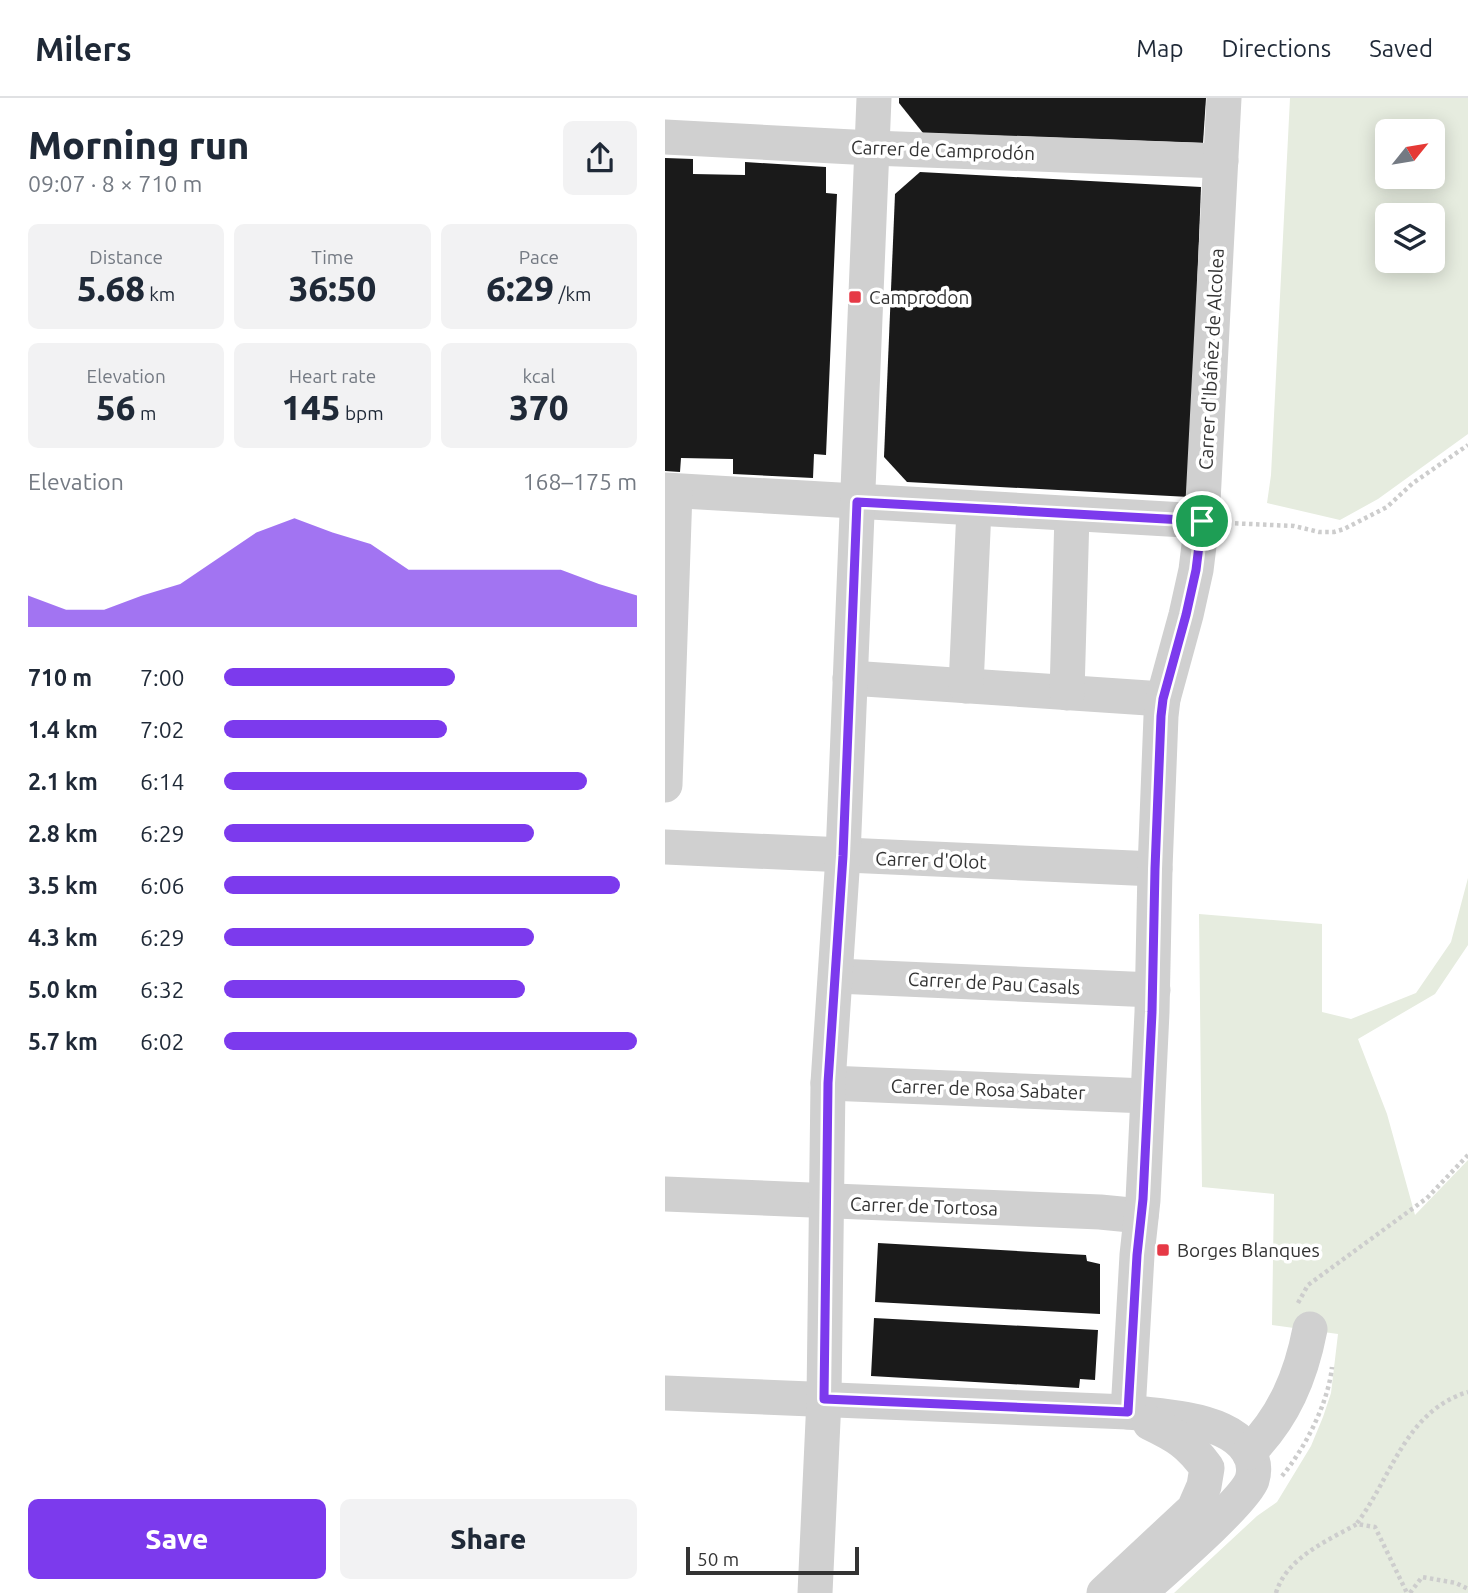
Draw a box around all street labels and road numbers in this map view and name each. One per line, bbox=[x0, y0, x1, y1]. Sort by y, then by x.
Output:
street label: Carrer de Camprodón bbox=[851, 136, 1035, 164]
street label: Carrer d'Ibáñez de Alcolea bbox=[1194, 248, 1228, 470]
street label: Carrer d'Olot bbox=[875, 847, 988, 873]
street label: Carrer de Pau Casals bbox=[907, 967, 1081, 999]
street label: Carrer de Rosa Sabater bbox=[890, 1075, 1086, 1103]
street label: Carrer de Tortosa bbox=[849, 1192, 999, 1220]

